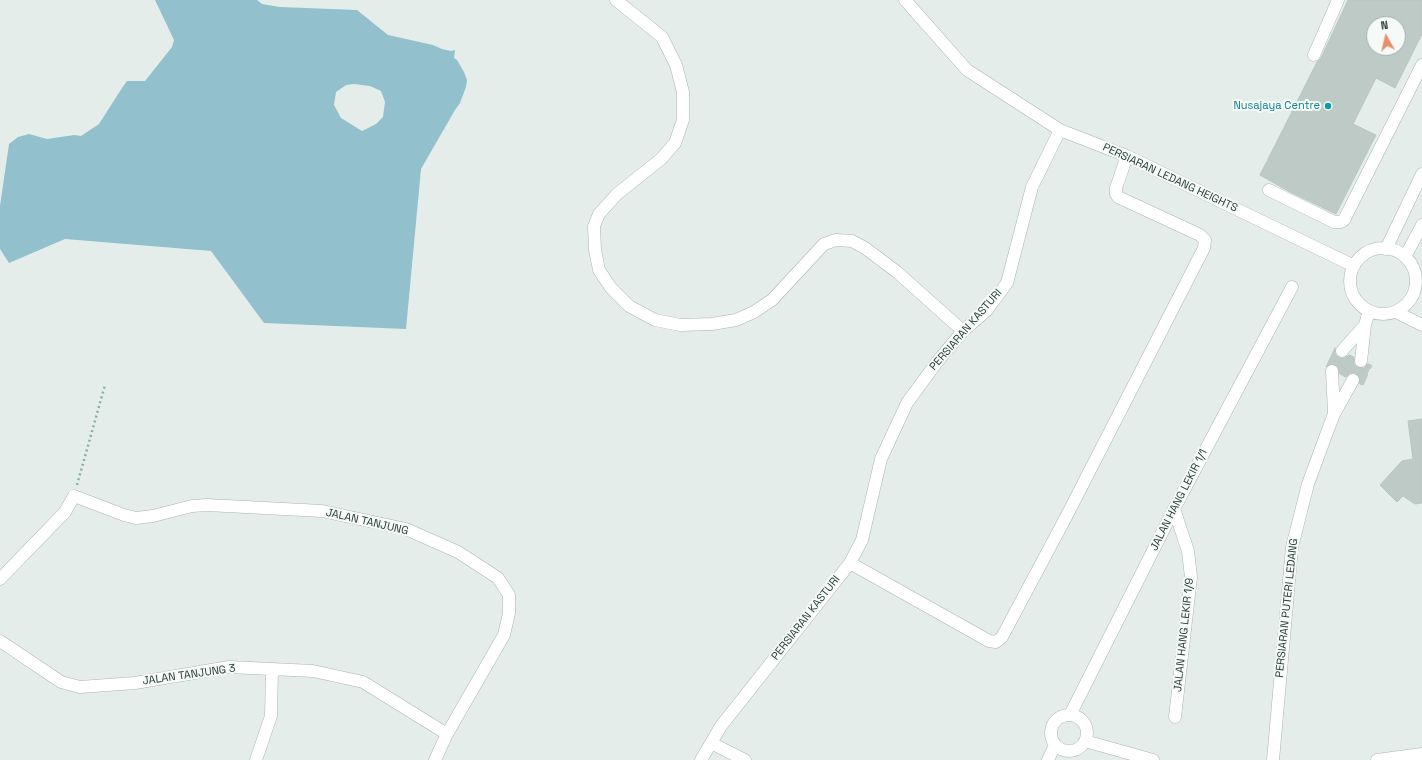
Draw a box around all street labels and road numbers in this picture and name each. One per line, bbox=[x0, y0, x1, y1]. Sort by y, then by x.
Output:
street label: PERSIARAN LEDANG HEIGHTS bbox=[1100, 141, 1240, 215]
street label: PERSIARAN KASTURI bbox=[927, 287, 1005, 373]
street label: JALAN HANG LEKIR 1/1 bbox=[1148, 447, 1210, 553]
street label: JALAN TANJUNG bbox=[324, 506, 410, 538]
street label: PERSIARAN PUTERI LEDANG bbox=[1273, 538, 1301, 678]
street label: PERSIARAN KASTURI bbox=[769, 573, 843, 663]
street label: JALAN HANG LEKIR 1/9 bbox=[1171, 577, 1197, 693]
street label: JALAN TANJUNG 3 bbox=[142, 662, 236, 688]

